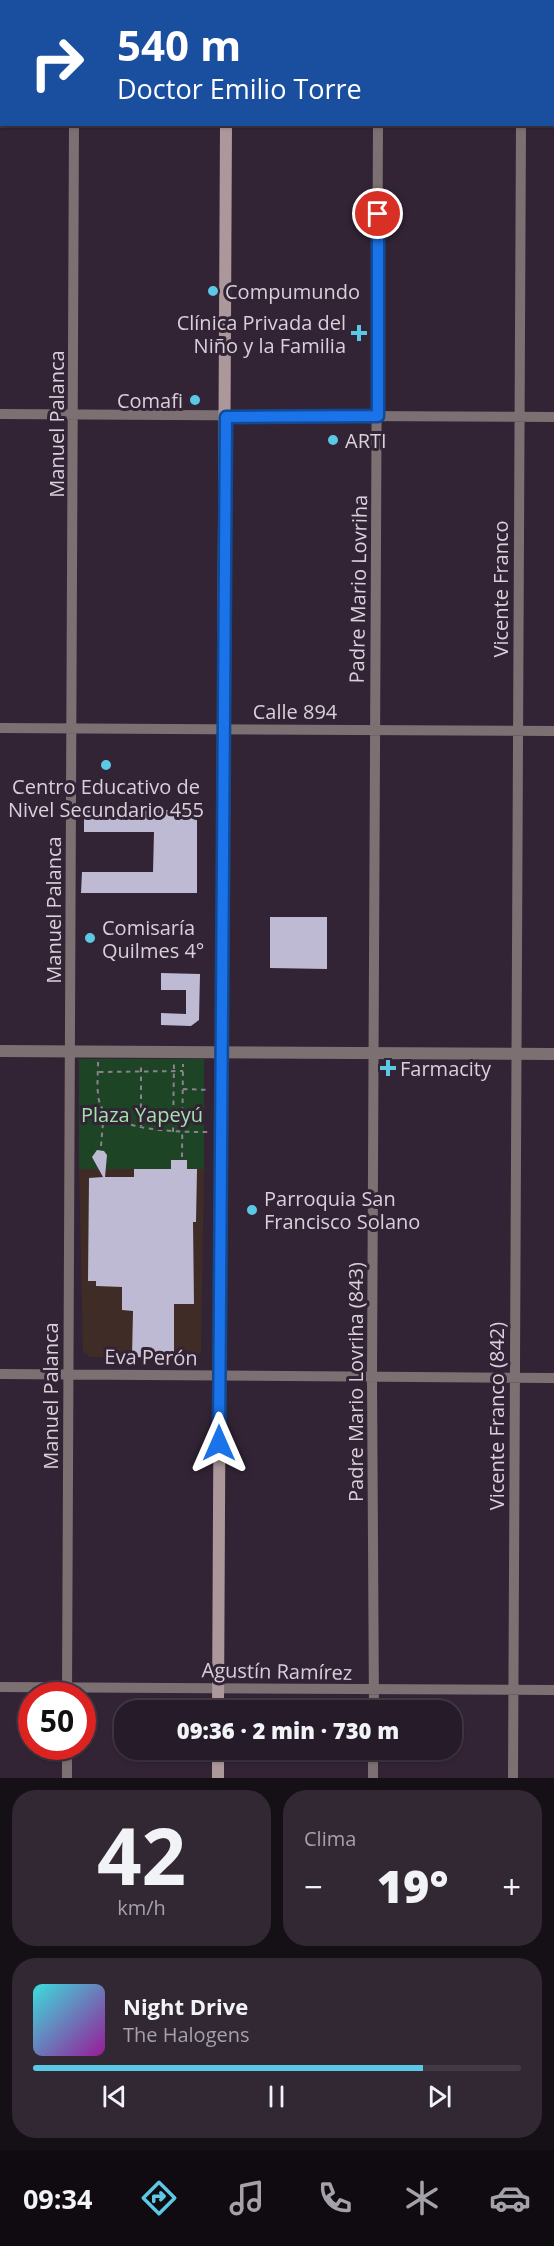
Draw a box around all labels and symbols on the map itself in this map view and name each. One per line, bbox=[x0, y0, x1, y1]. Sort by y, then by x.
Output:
pin bbox=[352, 188, 403, 239]
place label: Compumundo bbox=[225, 278, 360, 305]
marker: Compumundo bbox=[206, 284, 220, 298]
place label: Clínica Privada del Niño y la Familia bbox=[177, 309, 346, 359]
marker: Clínica Privada del Niño y la Familia bbox=[350, 324, 368, 342]
street label: Manuel Palanca bbox=[43, 350, 70, 498]
place label: Comafi bbox=[117, 387, 183, 414]
marker: Comafi bbox=[188, 393, 202, 407]
place label: ARTI bbox=[345, 427, 387, 454]
marker: ARTI bbox=[326, 433, 340, 447]
street label: Padre Mario Lovriha bbox=[343, 494, 373, 684]
street label: Vicente Franco bbox=[487, 520, 514, 658]
street label: Calle 894 bbox=[253, 698, 338, 725]
marker: Centro Educativo de Nivel Secundario 455 bbox=[99, 758, 113, 772]
place label: Centro Educativo de Nivel Secundario 455 bbox=[8, 773, 204, 823]
street label: Manuel Palanca bbox=[40, 836, 67, 984]
place label: Comisaría Quilmes 4° bbox=[102, 914, 204, 964]
marker: Comisaría Quilmes 4° bbox=[83, 931, 97, 945]
place label: Farmacity bbox=[400, 1055, 492, 1082]
marker: Farmacity bbox=[381, 1061, 395, 1075]
park label: Plaza Yapeyú bbox=[81, 1101, 203, 1128]
place label: Parroquia San Francisco Solano bbox=[264, 1185, 420, 1235]
marker: Parroquia San Francisco Solano bbox=[245, 1203, 259, 1217]
street label: Padre Mario Lovriha (843) bbox=[342, 1262, 369, 1502]
street label: Manuel Palanca bbox=[37, 1322, 64, 1470]
street label: Vicente Franco (842) bbox=[483, 1322, 510, 1510]
street label: Eva Perón bbox=[104, 1343, 198, 1371]
position arrow bbox=[187, 1411, 251, 1475]
street label: Agustín Ramírez bbox=[201, 1656, 353, 1686]
speed limit sign: 50 bbox=[18, 1682, 96, 1760]

